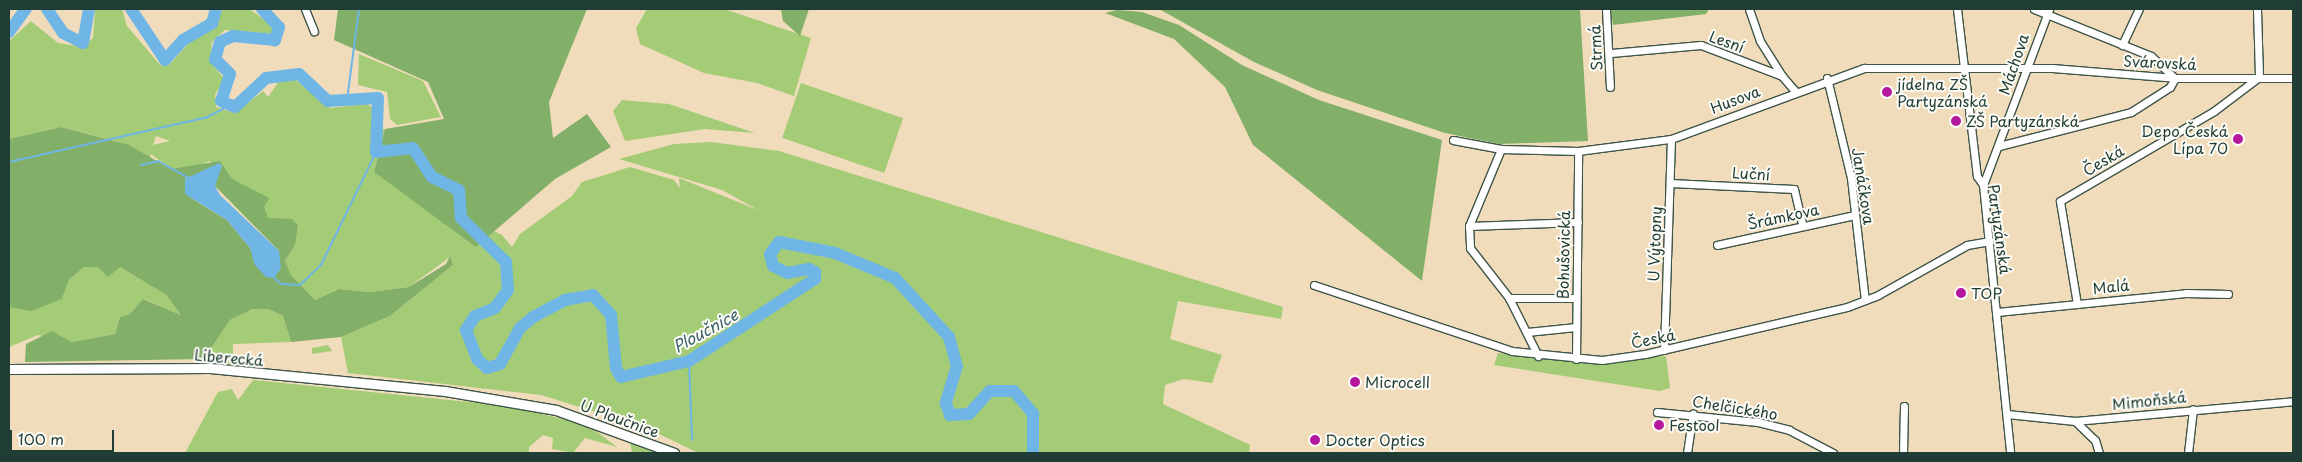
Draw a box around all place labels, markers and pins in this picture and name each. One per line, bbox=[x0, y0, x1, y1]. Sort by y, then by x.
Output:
place label: jídelna ZŠ Partyzánská bbox=[1897, 74, 1988, 109]
marker: jídelna ZŠ Partyzánská bbox=[1881, 86, 1893, 98]
place label: ZŠ Partyzánská bbox=[1966, 112, 2081, 130]
marker: ZŠ Partyzánská bbox=[1950, 115, 1962, 127]
place label: Depo Česká Lípa 70 bbox=[2141, 121, 2228, 156]
marker: Depo Česká Lípa 70 bbox=[2232, 133, 2244, 145]
place label: TOP bbox=[1971, 284, 2002, 302]
marker: TOP bbox=[1955, 287, 1967, 299]
place label: Microcell bbox=[1365, 373, 1430, 391]
marker: Microcell bbox=[1349, 376, 1361, 388]
place label: Festool bbox=[1669, 416, 1720, 434]
marker: Festool bbox=[1653, 419, 1665, 431]
place label: Docter Optics bbox=[1325, 431, 1426, 449]
marker: Docter Optics bbox=[1309, 434, 1321, 446]

